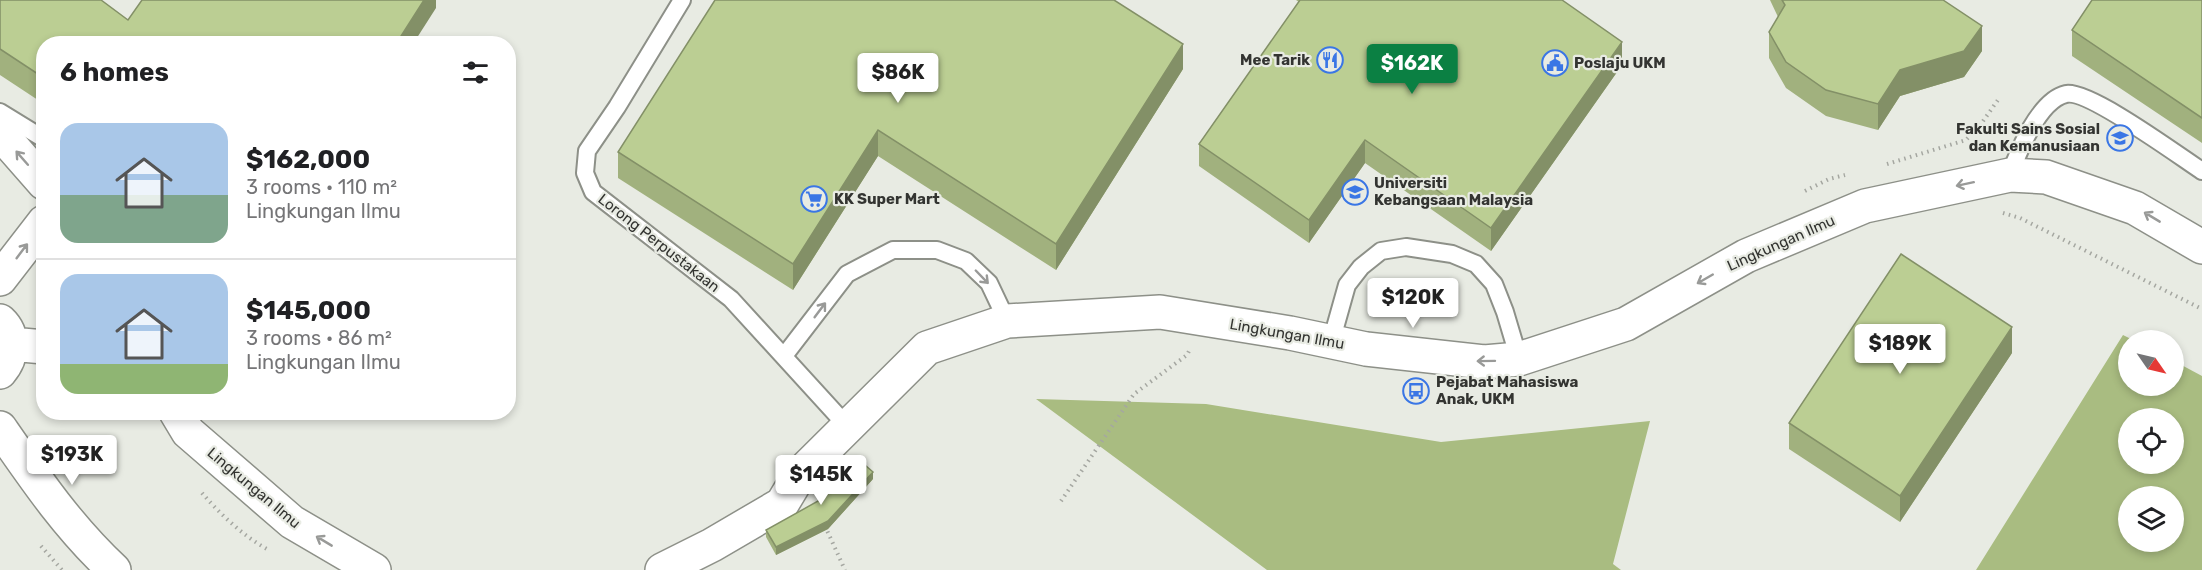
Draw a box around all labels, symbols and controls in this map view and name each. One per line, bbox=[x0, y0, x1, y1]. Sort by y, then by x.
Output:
pin: $162K bbox=[1370, 44, 1454, 95]
restaurant icon: Mee Tarik bbox=[1315, 45, 1345, 75]
public building icon: Poslaju UKM bbox=[1540, 48, 1570, 78]
place label: Mee Tarik bbox=[1240, 51, 1310, 69]
text: $162K bbox=[1381, 51, 1443, 75]
pin: $86K bbox=[862, 53, 934, 104]
place label: Poslaju UKM bbox=[1574, 54, 1666, 72]
icon: filters bbox=[459, 56, 492, 89]
text: 6 homes bbox=[60, 57, 169, 88]
text: $86K bbox=[871, 60, 925, 84]
place label: Fakulti Sains Sosial dan Kemanusiaan bbox=[1956, 120, 2100, 155]
school or university icon: Fakulti Sains Sosial dan Kemanusiaan bbox=[2105, 123, 2135, 153]
text: $162,000 bbox=[246, 144, 370, 175]
icon: home bbox=[108, 147, 180, 219]
one-way arrow bbox=[15, 151, 29, 166]
place label: Universiti Kebangsaan Malaysia bbox=[1374, 174, 1533, 209]
text: 3 rooms · 110 m² bbox=[246, 175, 397, 199]
school or university icon: Universiti Kebangsaan Malaysia bbox=[1340, 177, 1370, 207]
one-way arrow bbox=[1956, 179, 1976, 190]
supermarket icon: KK Super Mart bbox=[799, 184, 829, 214]
street label: Lorong Perpustakaan bbox=[595, 190, 723, 296]
place label: KK Super Mart bbox=[834, 190, 940, 208]
text: Lingkungan Ilmu bbox=[246, 199, 401, 223]
street label: Lingkungan Ilmu bbox=[1724, 211, 1838, 275]
one-way arrow bbox=[2144, 211, 2161, 223]
one-way arrow bbox=[15, 243, 28, 259]
one-way arrow bbox=[975, 270, 990, 285]
one-way arrow bbox=[1697, 273, 1714, 285]
pin: $120K bbox=[1371, 278, 1455, 329]
text: $120K bbox=[1381, 285, 1445, 309]
text: $145,000 bbox=[246, 295, 371, 326]
icon: home bbox=[108, 298, 180, 370]
one-way arrow bbox=[813, 302, 826, 318]
street label: Lingkungan Ilmu bbox=[1228, 315, 1346, 353]
pin: $189K bbox=[1858, 324, 1942, 375]
text: 3 rooms · 86 m² bbox=[246, 326, 392, 350]
north arrow bbox=[2118, 330, 2184, 396]
map controls bbox=[2118, 330, 2184, 552]
text: $189K bbox=[1869, 331, 1931, 355]
text: Lingkungan Ilmu bbox=[246, 350, 401, 374]
one-way arrow bbox=[1476, 355, 1496, 367]
place label: Pejabat Mahasiswa Anak, UKM bbox=[1436, 373, 1579, 408]
bus stop icon: Pejabat Mahasiswa Anak, UKM bbox=[1401, 376, 1431, 406]
button: locate bbox=[2118, 408, 2184, 474]
pin: $193K bbox=[30, 435, 114, 486]
text: $193K bbox=[41, 442, 103, 466]
street label: Lingkungan Ilmu bbox=[204, 444, 304, 532]
pin: $145K bbox=[779, 455, 863, 506]
text: $145K bbox=[789, 462, 853, 486]
button: layers bbox=[2118, 486, 2184, 552]
one-way arrow bbox=[315, 535, 332, 548]

